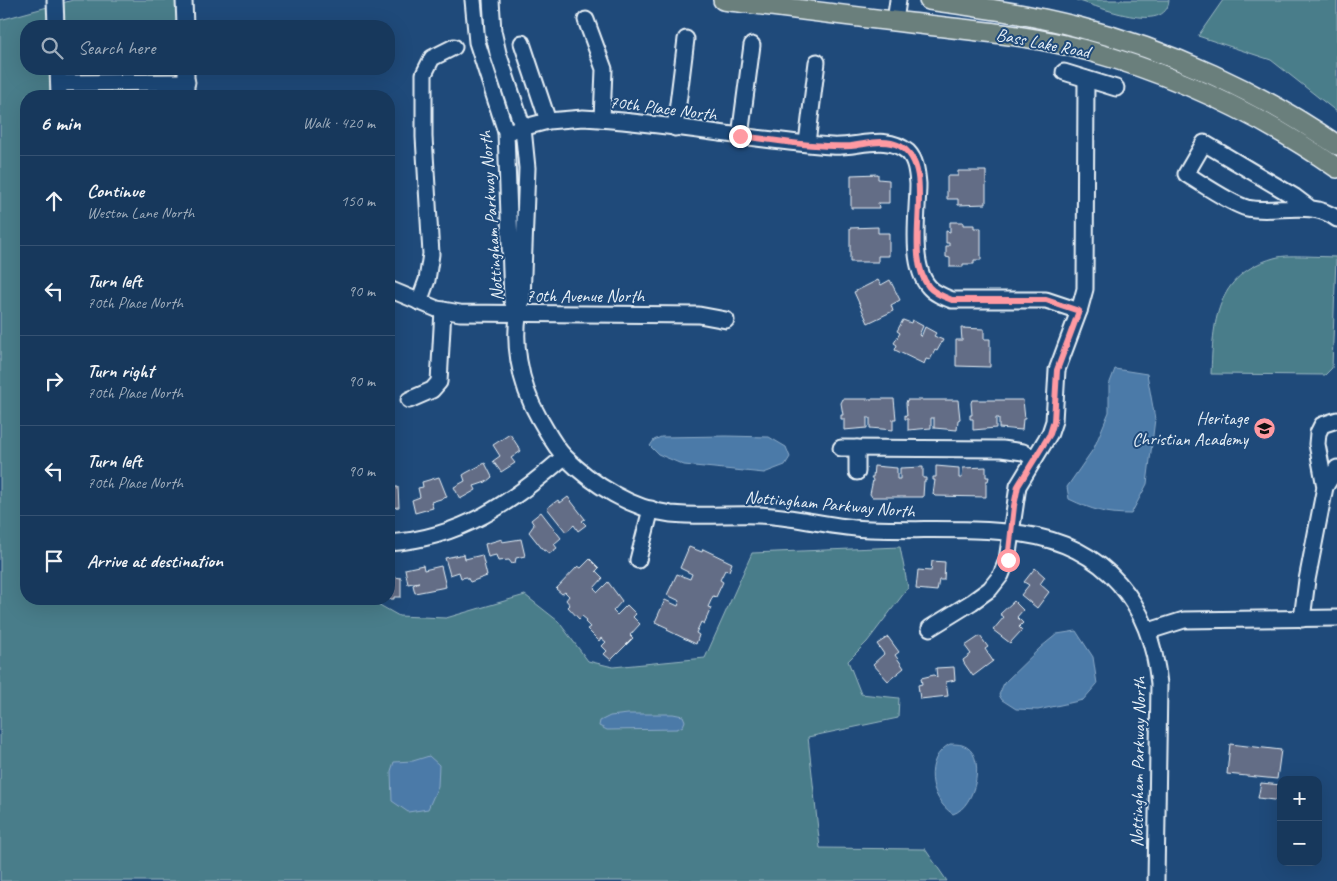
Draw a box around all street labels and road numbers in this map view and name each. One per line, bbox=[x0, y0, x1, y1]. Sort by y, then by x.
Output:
street label: Bass Lake Road bbox=[994, 23, 1095, 63]
street label: 70th Place North bbox=[608, 91, 720, 126]
street label: Nottingham Parkway North bbox=[474, 129, 508, 302]
street label: 70th Avenue North bbox=[526, 285, 646, 307]
street label: Nottingham Parkway North bbox=[744, 486, 917, 523]
street label: Nottingham Parkway North bbox=[1126, 675, 1151, 847]

